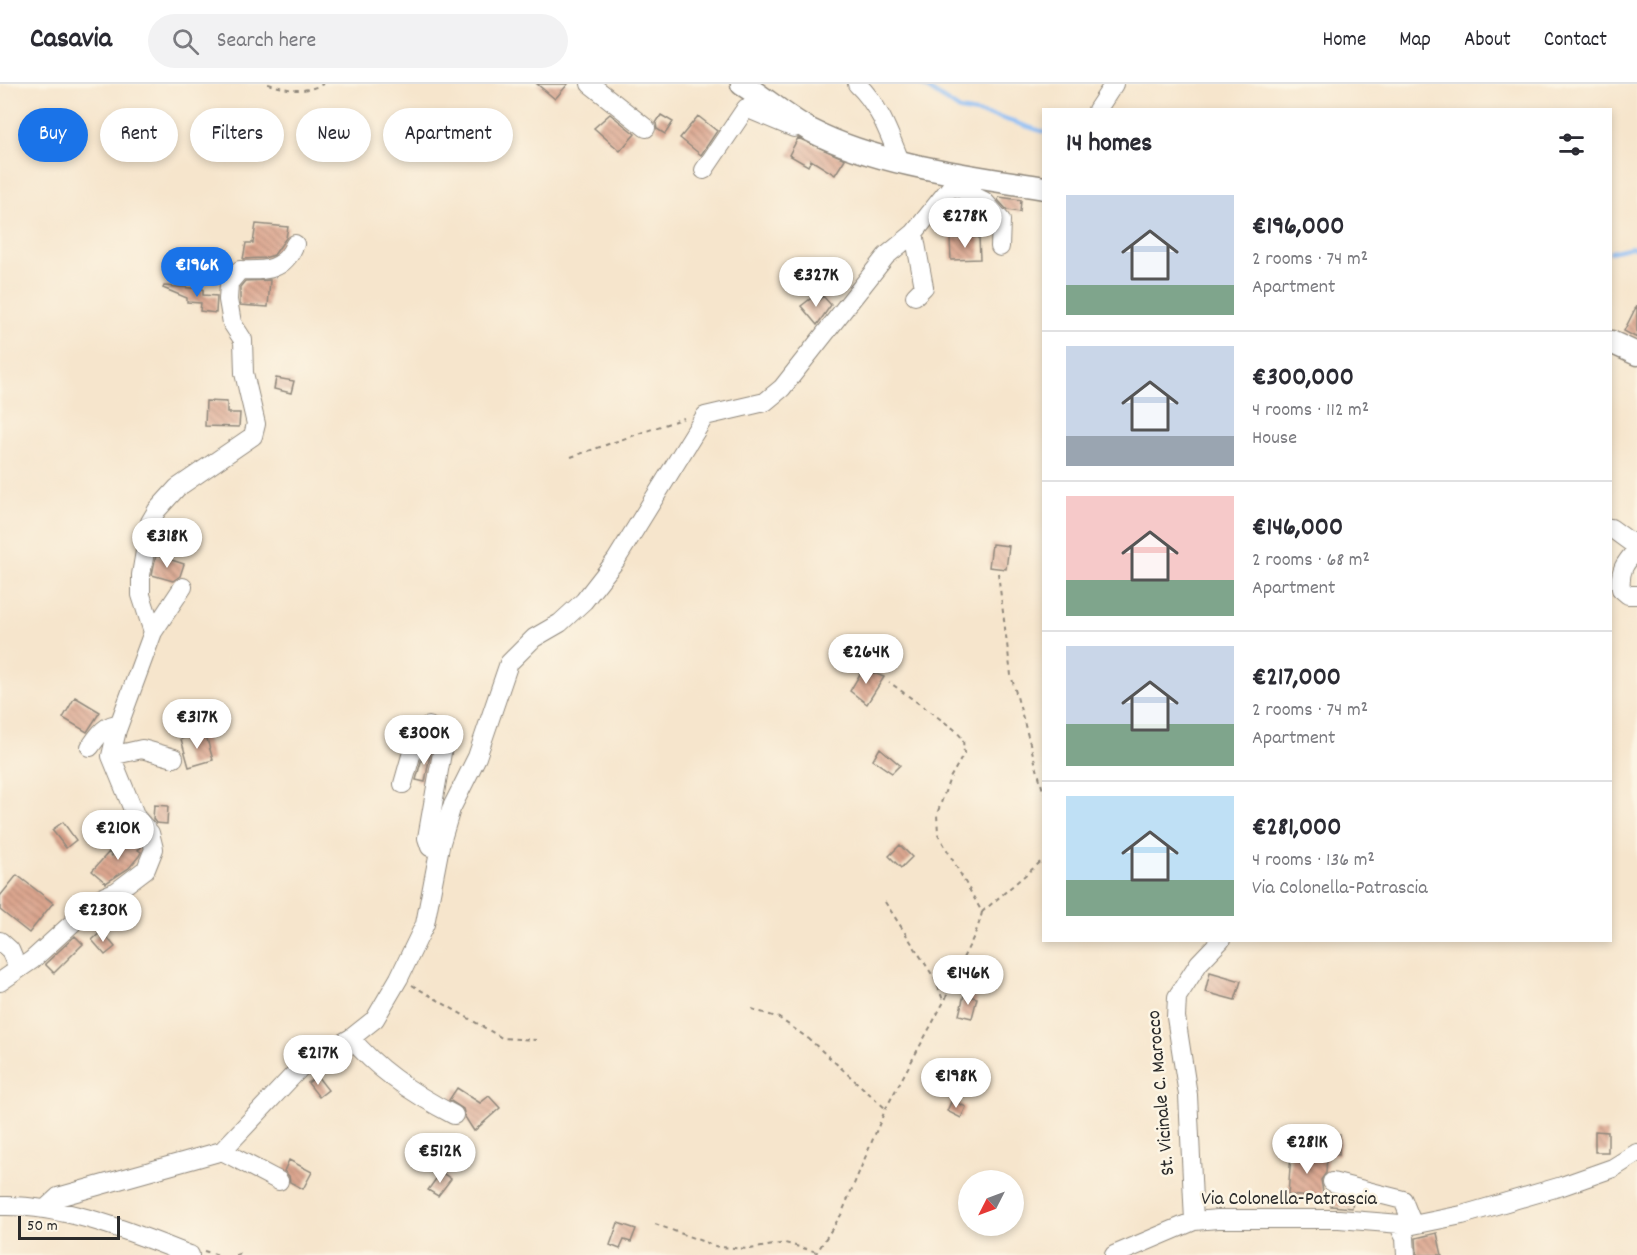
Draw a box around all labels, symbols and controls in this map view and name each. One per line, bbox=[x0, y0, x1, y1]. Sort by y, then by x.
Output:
search box bbox=[148, 14, 568, 68]
text: Casavia bbox=[30, 21, 112, 61]
icon: search bbox=[169, 25, 202, 58]
text: Search here bbox=[217, 26, 316, 57]
text: Home bbox=[1322, 26, 1366, 56]
text: Map bbox=[1399, 26, 1431, 56]
text: About bbox=[1464, 26, 1511, 56]
text: Contact bbox=[1544, 26, 1607, 56]
chip: Buy bbox=[18, 108, 88, 162]
chip: Rent bbox=[100, 108, 178, 162]
chip: Filters bbox=[190, 108, 284, 162]
chip: New bbox=[296, 108, 371, 162]
chip: Apartment bbox=[383, 108, 513, 162]
text: 14 homes bbox=[1066, 126, 1152, 163]
icon: filters bbox=[1555, 128, 1588, 161]
pin: €278K bbox=[923, 198, 1007, 249]
text: €278K bbox=[943, 203, 987, 231]
text: €196,000 bbox=[1252, 209, 1344, 246]
icon: home bbox=[1114, 219, 1186, 291]
text: 2 rooms · 74 m² bbox=[1252, 246, 1368, 274]
pin: €196K bbox=[155, 247, 239, 298]
text: €196K bbox=[175, 252, 219, 280]
pin: €327K bbox=[774, 257, 858, 308]
text: €327K bbox=[793, 262, 839, 290]
text: Apartment bbox=[1252, 274, 1335, 302]
text: €300,000 bbox=[1252, 360, 1354, 397]
icon: home bbox=[1114, 370, 1186, 442]
text: 4 rooms · 112 m² bbox=[1252, 397, 1369, 425]
text: House bbox=[1252, 425, 1297, 453]
text: €146,000 bbox=[1252, 510, 1343, 547]
pin: €318K bbox=[125, 518, 209, 569]
icon: home bbox=[1114, 520, 1186, 592]
text: €318K bbox=[146, 523, 188, 551]
text: 2 rooms · 68 m² bbox=[1252, 547, 1370, 575]
text: Apartment bbox=[1252, 575, 1335, 603]
pin: €264K bbox=[824, 634, 908, 685]
text: €264K bbox=[842, 639, 890, 667]
text: €217,000 bbox=[1252, 660, 1341, 697]
icon: home bbox=[1114, 670, 1186, 742]
text: 2 rooms · 74 m² bbox=[1252, 697, 1368, 725]
pin: €317K bbox=[155, 699, 239, 750]
text: €317K bbox=[176, 704, 218, 732]
pin: €300K bbox=[382, 715, 466, 766]
text: €300K bbox=[398, 720, 450, 748]
text: Apartment bbox=[1252, 725, 1335, 753]
pin: €210K bbox=[76, 810, 160, 861]
text: €281,000 bbox=[1252, 810, 1341, 847]
text: €210K bbox=[96, 815, 140, 843]
icon: home bbox=[1114, 820, 1186, 892]
text: 4 rooms · 136 m² bbox=[1252, 847, 1375, 875]
text: Via Colonella-Patrascia bbox=[1252, 875, 1428, 903]
pin: €230K bbox=[61, 892, 145, 943]
text: €230K bbox=[79, 897, 127, 925]
pin: €146K bbox=[926, 955, 1010, 1006]
text: €146K bbox=[947, 960, 989, 988]
street label: St. Vicinale C. Marocco bbox=[1141, 1009, 1183, 1177]
pin: €217K bbox=[276, 1035, 360, 1086]
text: €217K bbox=[297, 1040, 339, 1068]
pin: €198K bbox=[914, 1058, 998, 1109]
text: €198K bbox=[935, 1063, 977, 1091]
pin: €281K bbox=[1265, 1124, 1349, 1175]
text: €281K bbox=[1286, 1129, 1328, 1157]
pin: €512K bbox=[398, 1133, 482, 1184]
text: €512K bbox=[419, 1138, 461, 1166]
north arrow bbox=[958, 1170, 1024, 1236]
map controls bbox=[958, 1170, 1024, 1236]
street label: Via Colonella-Patrascia bbox=[1201, 1186, 1377, 1214]
scale bar bbox=[18, 1213, 120, 1240]
text: 50 m bbox=[27, 1215, 58, 1238]

